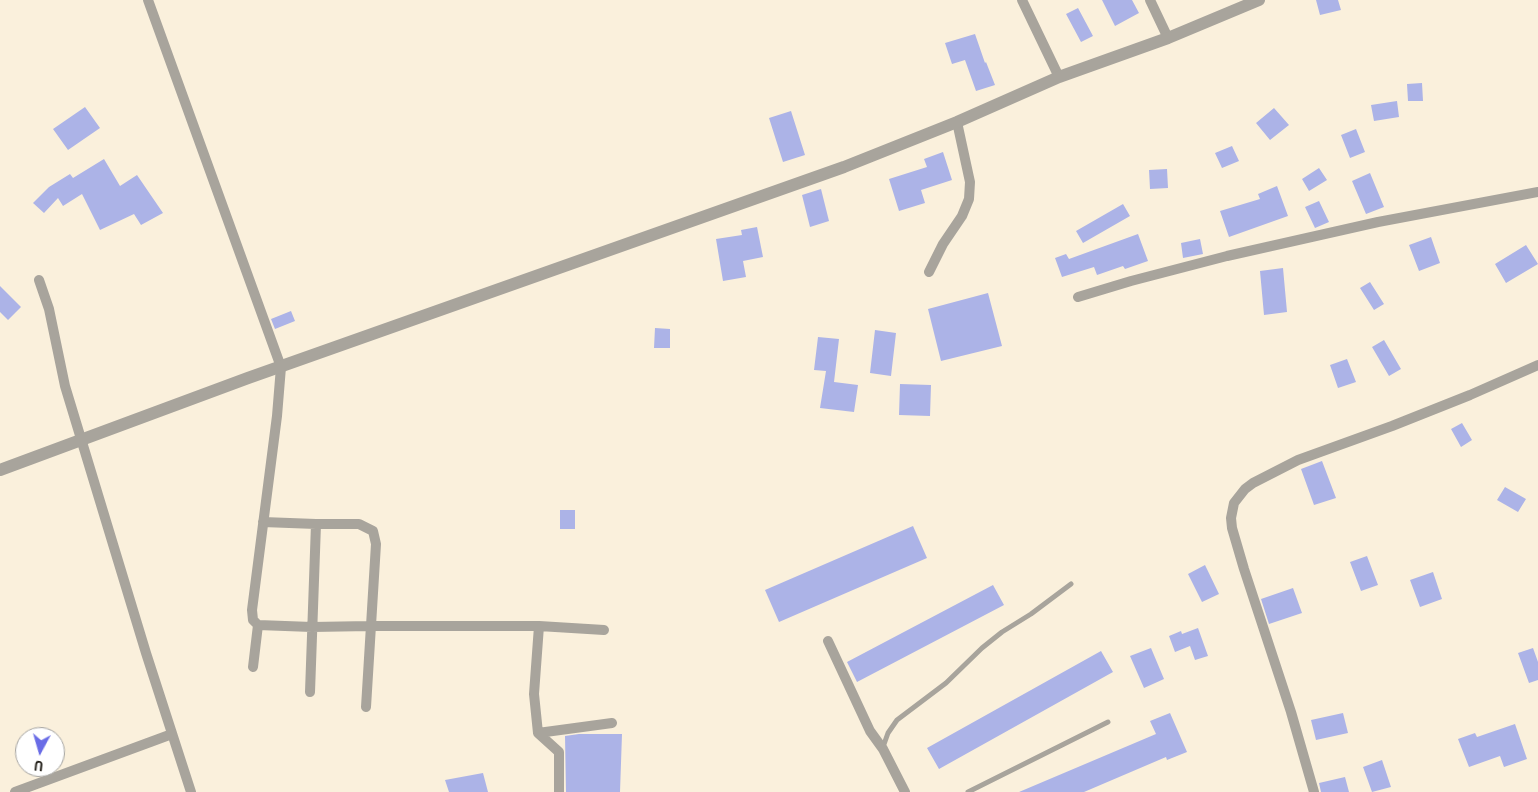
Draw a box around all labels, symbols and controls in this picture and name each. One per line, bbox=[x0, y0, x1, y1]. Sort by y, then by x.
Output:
north arrow bbox=[15, 727, 65, 777]
text: U bbox=[33, 757, 44, 775]

